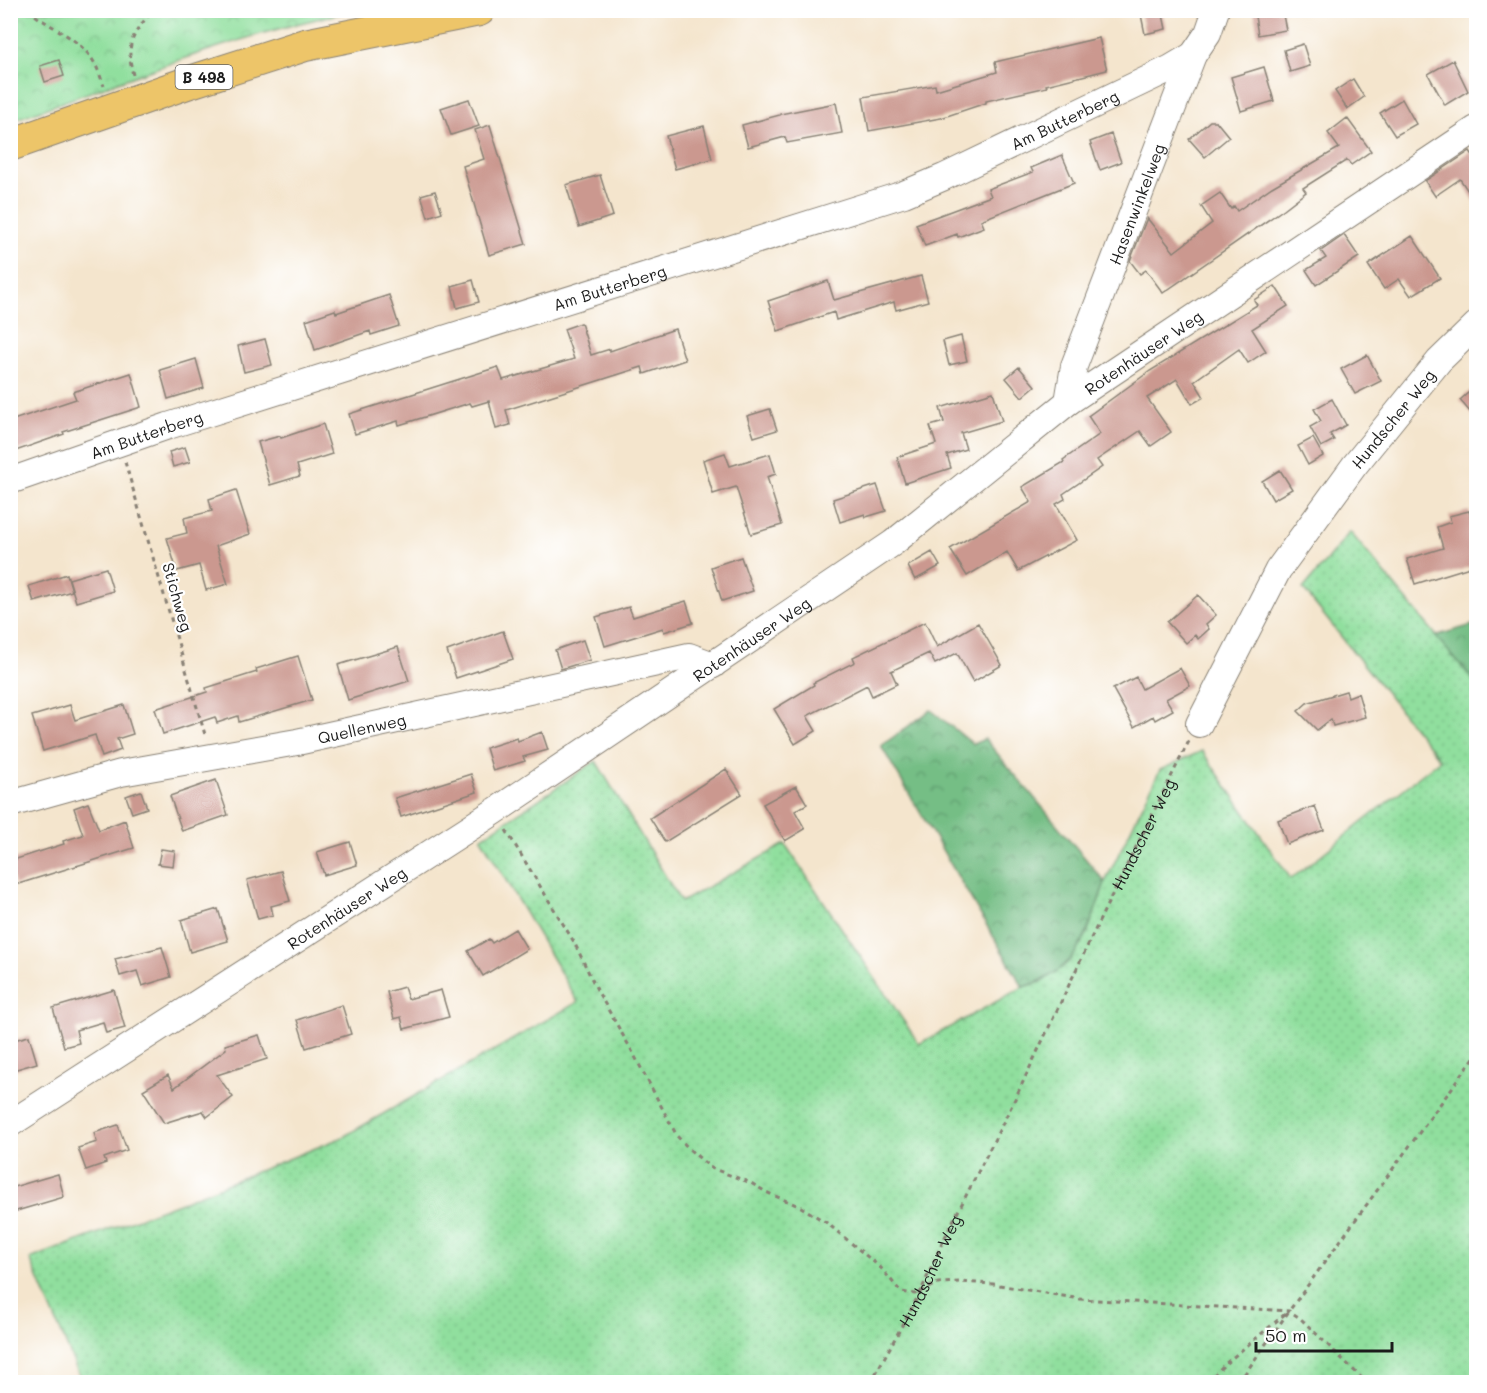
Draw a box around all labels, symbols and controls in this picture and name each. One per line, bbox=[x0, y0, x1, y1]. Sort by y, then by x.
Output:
road number: B 498 bbox=[176, 65, 232, 89]
street label: Am Butterberg bbox=[1007, 84, 1122, 154]
street label: Hasenwinkelweg bbox=[1103, 140, 1169, 268]
street label: Am Butterberg bbox=[550, 259, 668, 315]
street label: Rotenhäuser Weg bbox=[1080, 305, 1206, 399]
street label: Hundscher Weg bbox=[1346, 365, 1439, 472]
street label: Am Butterberg bbox=[87, 405, 205, 463]
street label: Stichweg bbox=[158, 560, 198, 634]
street label: Rotenhäuser Weg bbox=[688, 591, 814, 686]
street label: Quellenweg bbox=[315, 708, 408, 748]
street label: Hundscher Weg bbox=[1106, 775, 1179, 893]
street label: Rotenhäuser Weg bbox=[283, 861, 410, 953]
street label: Hundscher Weg bbox=[893, 1211, 965, 1330]
scale bar bbox=[1256, 1315, 1392, 1353]
text: 50 m bbox=[1265, 1323, 1307, 1347]

